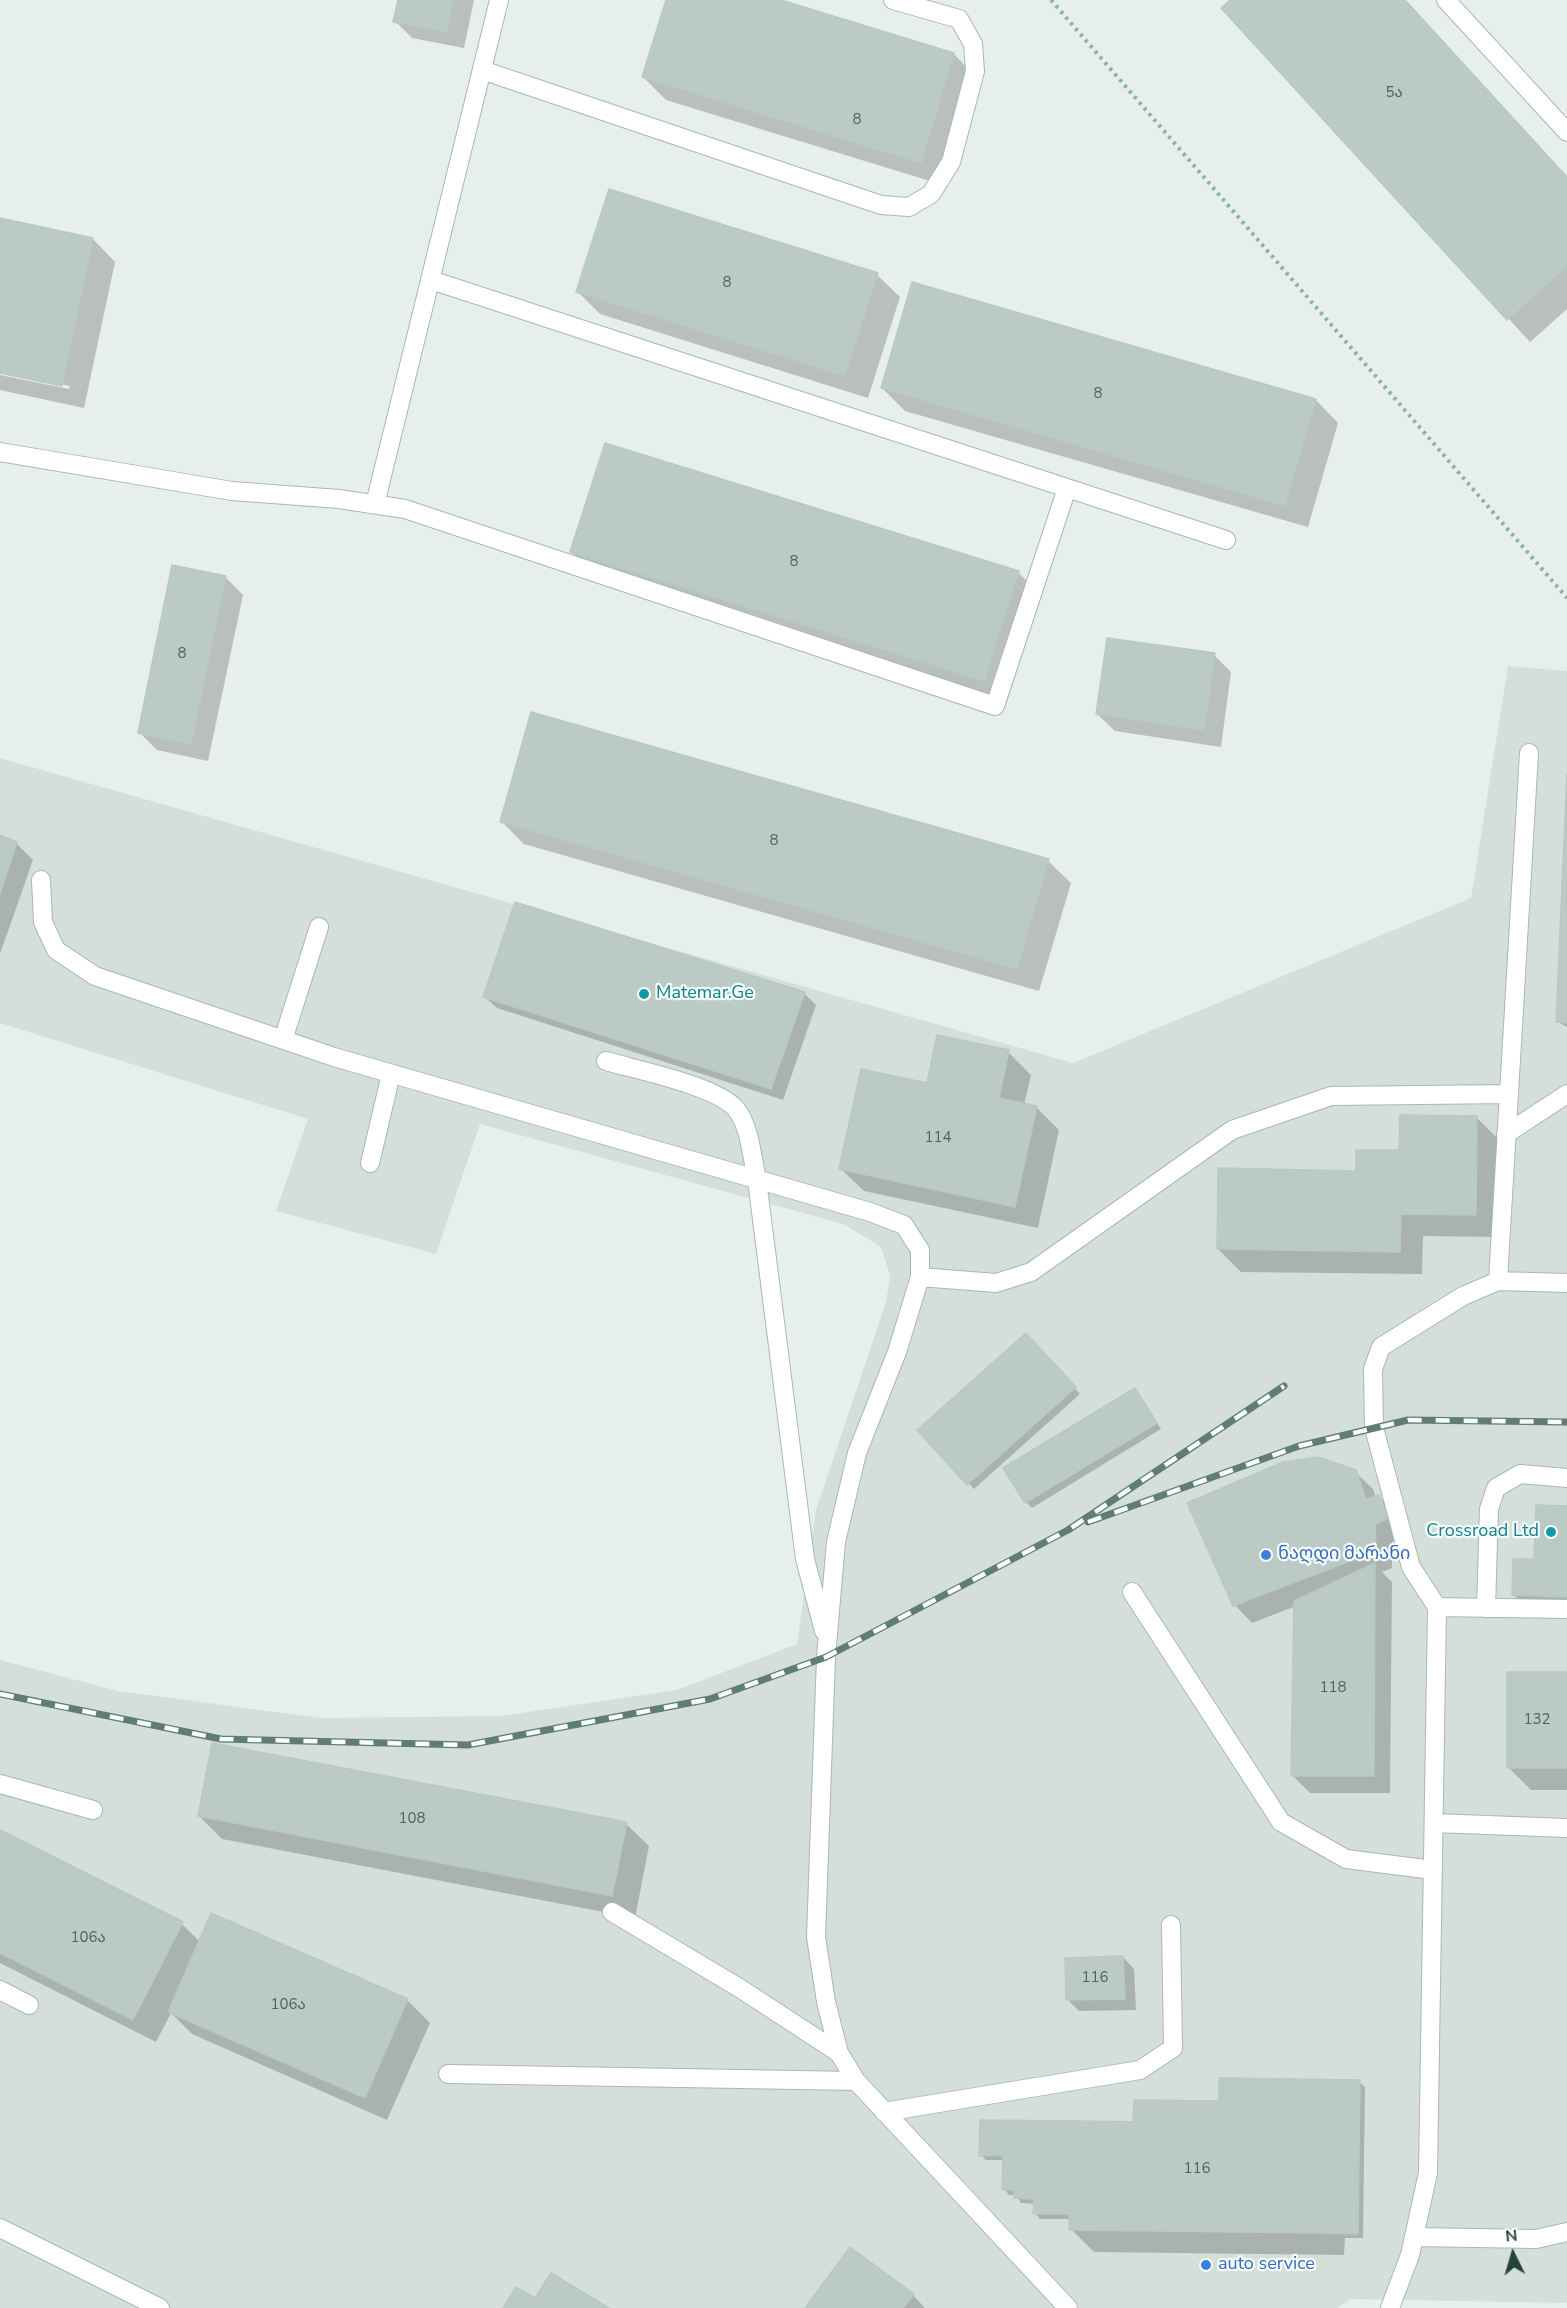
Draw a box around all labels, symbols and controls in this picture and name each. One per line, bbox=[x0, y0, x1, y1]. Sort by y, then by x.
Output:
house number: 5ა bbox=[1385, 84, 1403, 102]
house number: 8 bbox=[853, 111, 861, 129]
house number: 8 bbox=[723, 274, 731, 292]
house number: 8 bbox=[1094, 385, 1102, 403]
house number: 8 bbox=[790, 553, 798, 571]
house number: 8 bbox=[178, 645, 186, 663]
house number: 8 bbox=[770, 832, 778, 850]
place label: Matemar.Ge bbox=[656, 983, 754, 1005]
marker: Matemar.Ge bbox=[637, 987, 651, 1001]
house number: 114 bbox=[925, 1129, 951, 1147]
place label: Crossroad Ltd bbox=[1426, 1521, 1539, 1543]
marker: Crossroad Ltd bbox=[1544, 1525, 1558, 1539]
place label: ნაღდი მარანი bbox=[1278, 1544, 1410, 1566]
marker: ნაღდი მარანი bbox=[1259, 1548, 1273, 1562]
house number: 118 bbox=[1320, 1679, 1346, 1697]
house number: 132 bbox=[1524, 1711, 1550, 1729]
house number: 108 bbox=[399, 1810, 425, 1828]
house number: 106ა bbox=[70, 1929, 106, 1947]
house number: 116 bbox=[1082, 1969, 1108, 1987]
house number: 106ა bbox=[270, 1996, 306, 2014]
house number: 116 bbox=[1184, 2160, 1210, 2178]
north arrow bbox=[1483, 2224, 1543, 2284]
text: N bbox=[1505, 2225, 1518, 2248]
place label: auto service bbox=[1218, 2254, 1315, 2276]
marker: auto service bbox=[1199, 2258, 1213, 2272]

